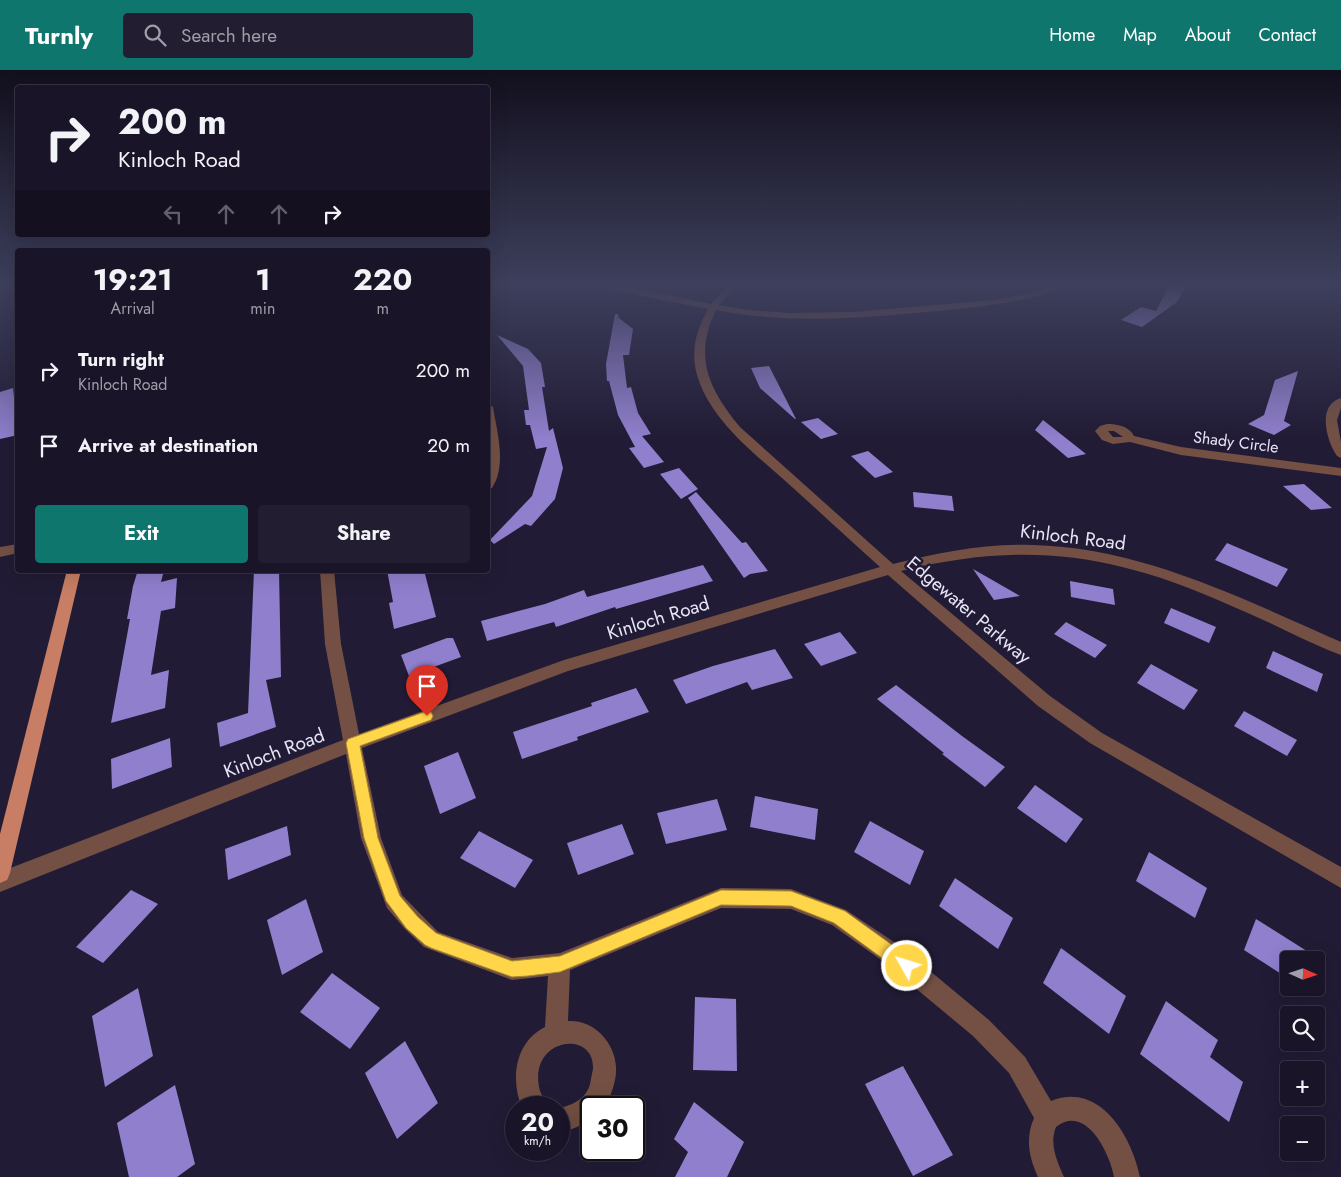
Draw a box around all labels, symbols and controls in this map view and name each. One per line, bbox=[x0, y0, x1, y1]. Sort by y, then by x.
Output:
search box bbox=[123, 13, 473, 58]
text: Turnly bbox=[25, 18, 93, 53]
icon: search bbox=[141, 21, 169, 49]
text: Search here bbox=[181, 22, 277, 49]
text: Home bbox=[1049, 22, 1095, 48]
text: Map bbox=[1123, 22, 1157, 48]
text: About bbox=[1185, 22, 1230, 48]
text: Contact bbox=[1258, 22, 1316, 48]
text: 200 m bbox=[118, 97, 227, 147]
icon: right bbox=[35, 105, 100, 170]
text: Kinloch Road bbox=[118, 143, 241, 175]
icon: left bbox=[159, 200, 187, 228]
icon: ahead bbox=[212, 200, 240, 228]
icon: ahead bbox=[265, 200, 293, 228]
icon: right bbox=[318, 200, 346, 228]
text: 19:21 bbox=[93, 258, 173, 301]
text: 1 bbox=[255, 258, 270, 301]
text: 220 bbox=[353, 258, 412, 301]
text: Arrival bbox=[111, 297, 155, 320]
text: min bbox=[250, 297, 275, 320]
text: m bbox=[376, 297, 389, 320]
text: Turn right bbox=[78, 346, 164, 373]
icon: right bbox=[35, 357, 63, 385]
text: 200 m bbox=[416, 357, 470, 384]
text: Kinloch Road bbox=[78, 373, 167, 396]
street label: Shady Circle bbox=[1192, 425, 1280, 459]
icon: arrive bbox=[35, 432, 63, 460]
text: Arrive at destination bbox=[78, 432, 258, 459]
text: 20 m bbox=[427, 432, 470, 459]
button: Exit bbox=[35, 505, 248, 563]
button: Share bbox=[258, 505, 470, 563]
street label: Kinloch Road bbox=[1019, 517, 1127, 557]
street label: Edgewater Parkway bbox=[901, 550, 1037, 670]
street label: Kinloch Road bbox=[603, 590, 713, 646]
pin bbox=[406, 665, 448, 716]
icon: arrive bbox=[413, 672, 441, 700]
street label: Kinloch Road bbox=[220, 721, 328, 785]
position arrow bbox=[880, 939, 932, 991]
north arrow bbox=[1280, 951, 1325, 996]
map controls bbox=[1280, 951, 1325, 1161]
button: search bbox=[1280, 1006, 1325, 1051]
button: + bbox=[1280, 1061, 1325, 1106]
speed limit sign: 30 bbox=[580, 1096, 645, 1161]
text: 20 bbox=[521, 1104, 554, 1140]
button: − bbox=[1280, 1116, 1325, 1161]
text: km/h bbox=[524, 1132, 551, 1150]

